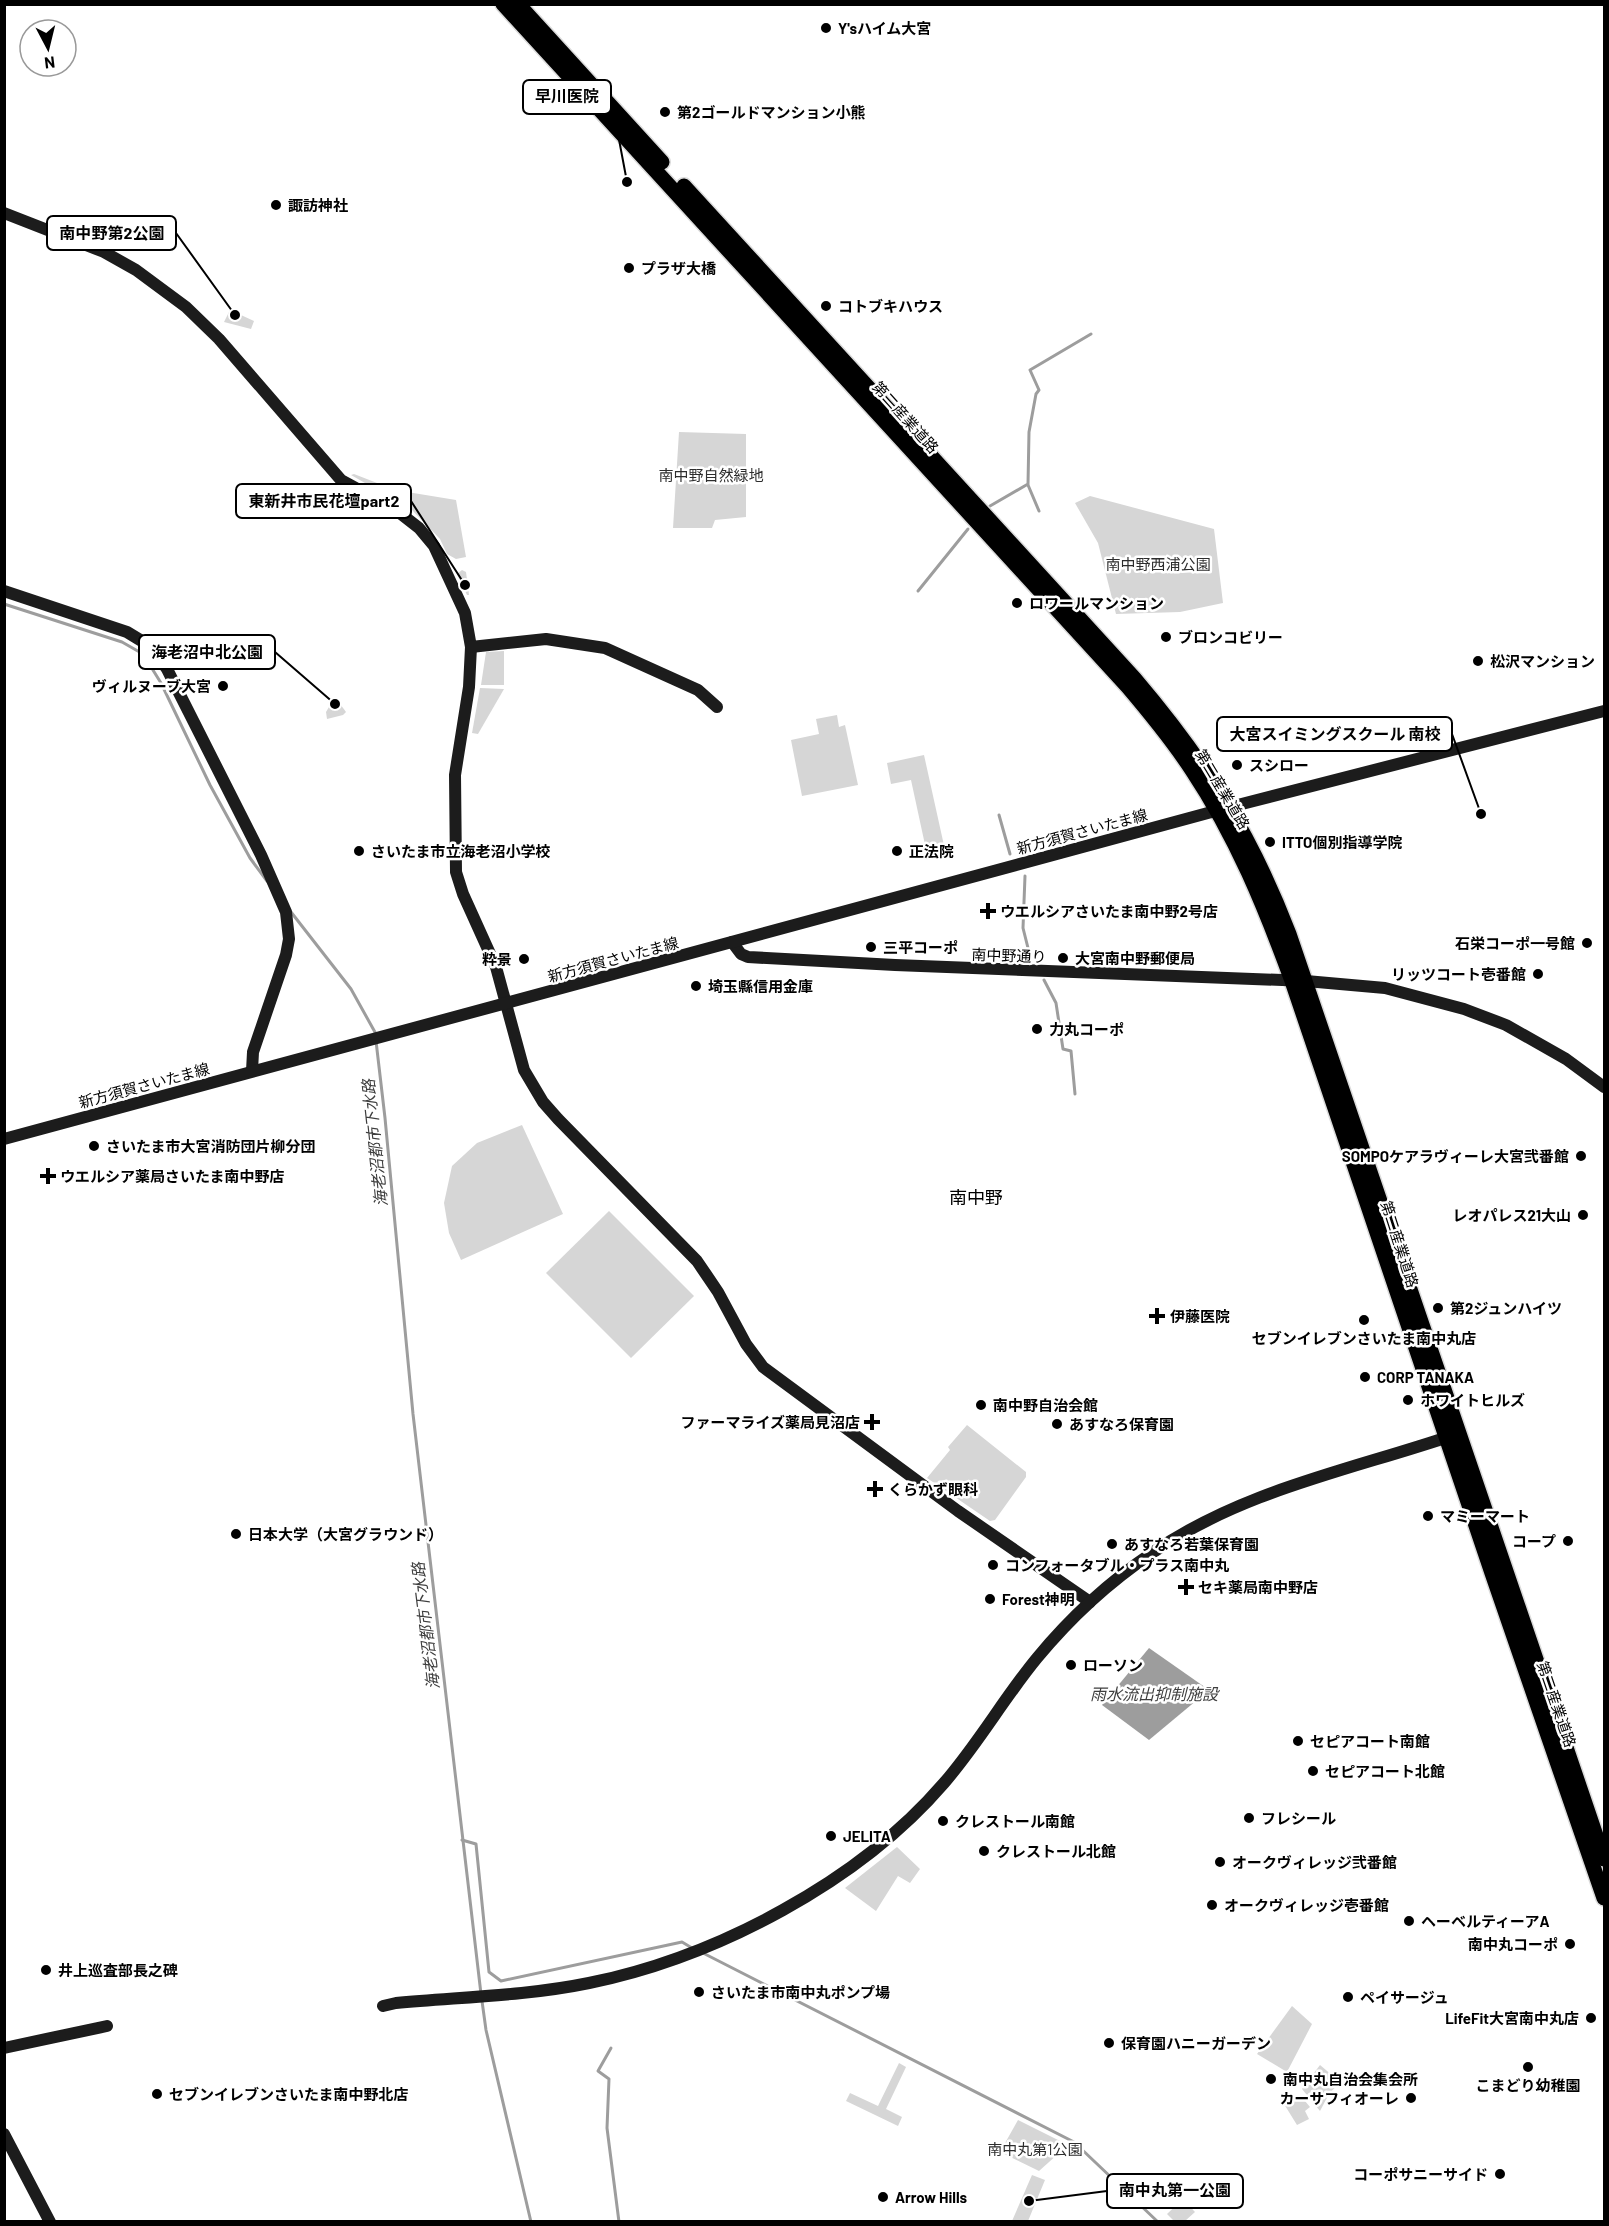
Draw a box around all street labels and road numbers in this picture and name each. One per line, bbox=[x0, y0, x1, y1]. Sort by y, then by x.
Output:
street label: 第二産業道路 bbox=[869, 378, 943, 456]
street label: 第二産業道路 bbox=[1192, 746, 1254, 832]
street label: 新方須賀さいたま線 bbox=[1015, 805, 1149, 857]
street label: 新方須賀さいたま線 bbox=[546, 933, 680, 985]
street label: 南中野通り bbox=[971, 945, 1047, 965]
street label: 新方須賀さいたま線 bbox=[77, 1059, 211, 1111]
street label: 第二産業道路 bbox=[1378, 1198, 1422, 1290]
street label: 第二産業道路 bbox=[1534, 1659, 1580, 1749]

